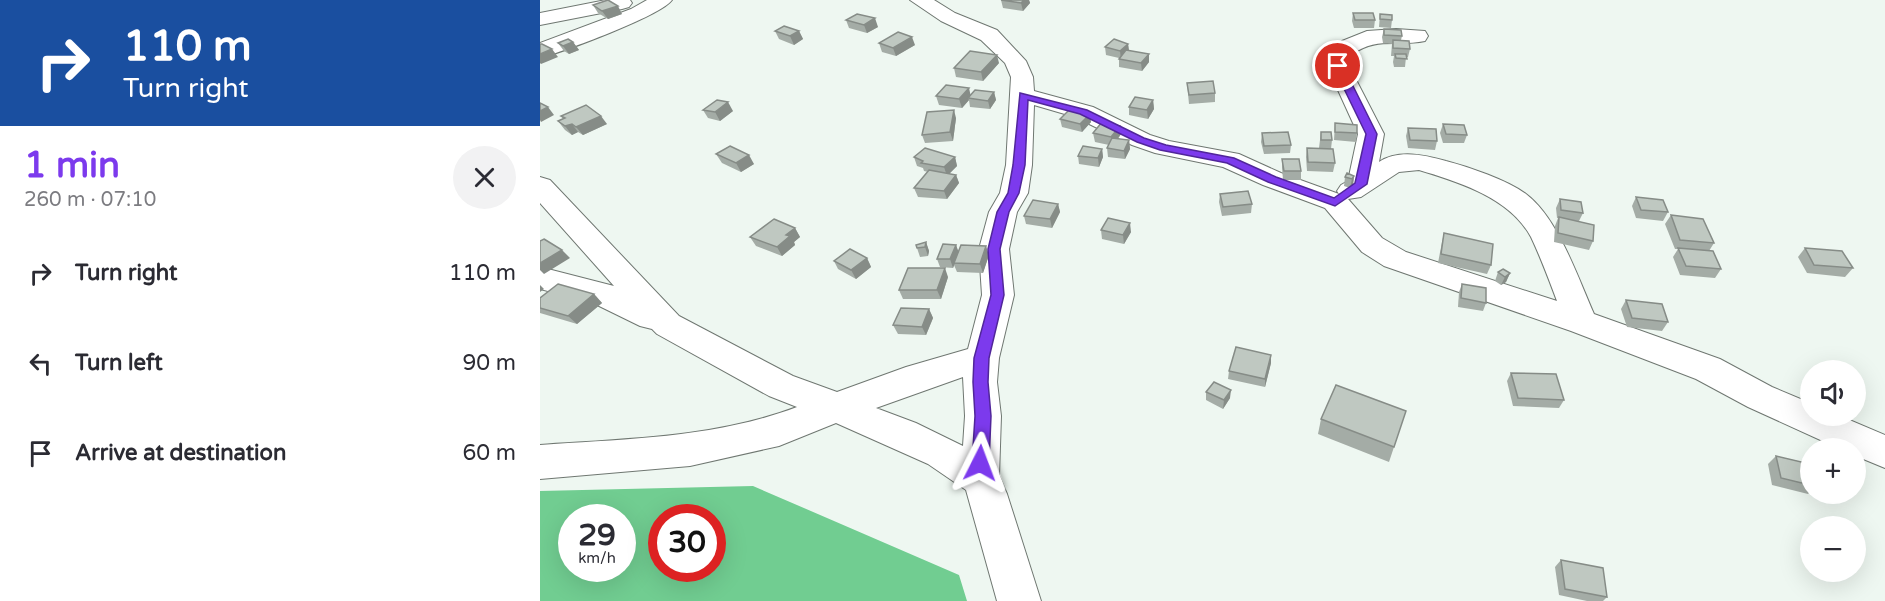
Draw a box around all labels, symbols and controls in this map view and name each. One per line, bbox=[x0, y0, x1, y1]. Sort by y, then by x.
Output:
text: 110 m bbox=[123, 21, 252, 72]
icon: right bbox=[24, 24, 102, 102]
pin bbox=[1312, 40, 1363, 91]
icon: arrive bbox=[1321, 49, 1354, 82]
text: Turn right bbox=[123, 72, 249, 105]
text: 1 min bbox=[24, 144, 120, 187]
button: close bbox=[453, 146, 516, 209]
text: 260 m · 07:10 bbox=[24, 188, 156, 212]
icon: right bbox=[24, 257, 57, 290]
text: Turn right bbox=[75, 260, 177, 286]
text: 110 m bbox=[449, 260, 516, 286]
icon: left bbox=[24, 347, 57, 380]
text: Turn left bbox=[75, 350, 163, 376]
text: 90 m bbox=[462, 350, 516, 376]
map controls bbox=[1800, 360, 1866, 582]
button: sound bbox=[1800, 360, 1866, 426]
position arrow bbox=[948, 431, 1012, 495]
icon: arrive bbox=[24, 437, 57, 470]
button: + bbox=[1800, 438, 1866, 504]
text: Arrive at destination bbox=[75, 440, 286, 466]
text: 60 m bbox=[462, 440, 516, 466]
speed limit sign: 30 bbox=[648, 504, 726, 582]
button: − bbox=[1800, 516, 1866, 582]
text: 29 bbox=[578, 517, 616, 554]
text: km/h bbox=[578, 549, 616, 567]

